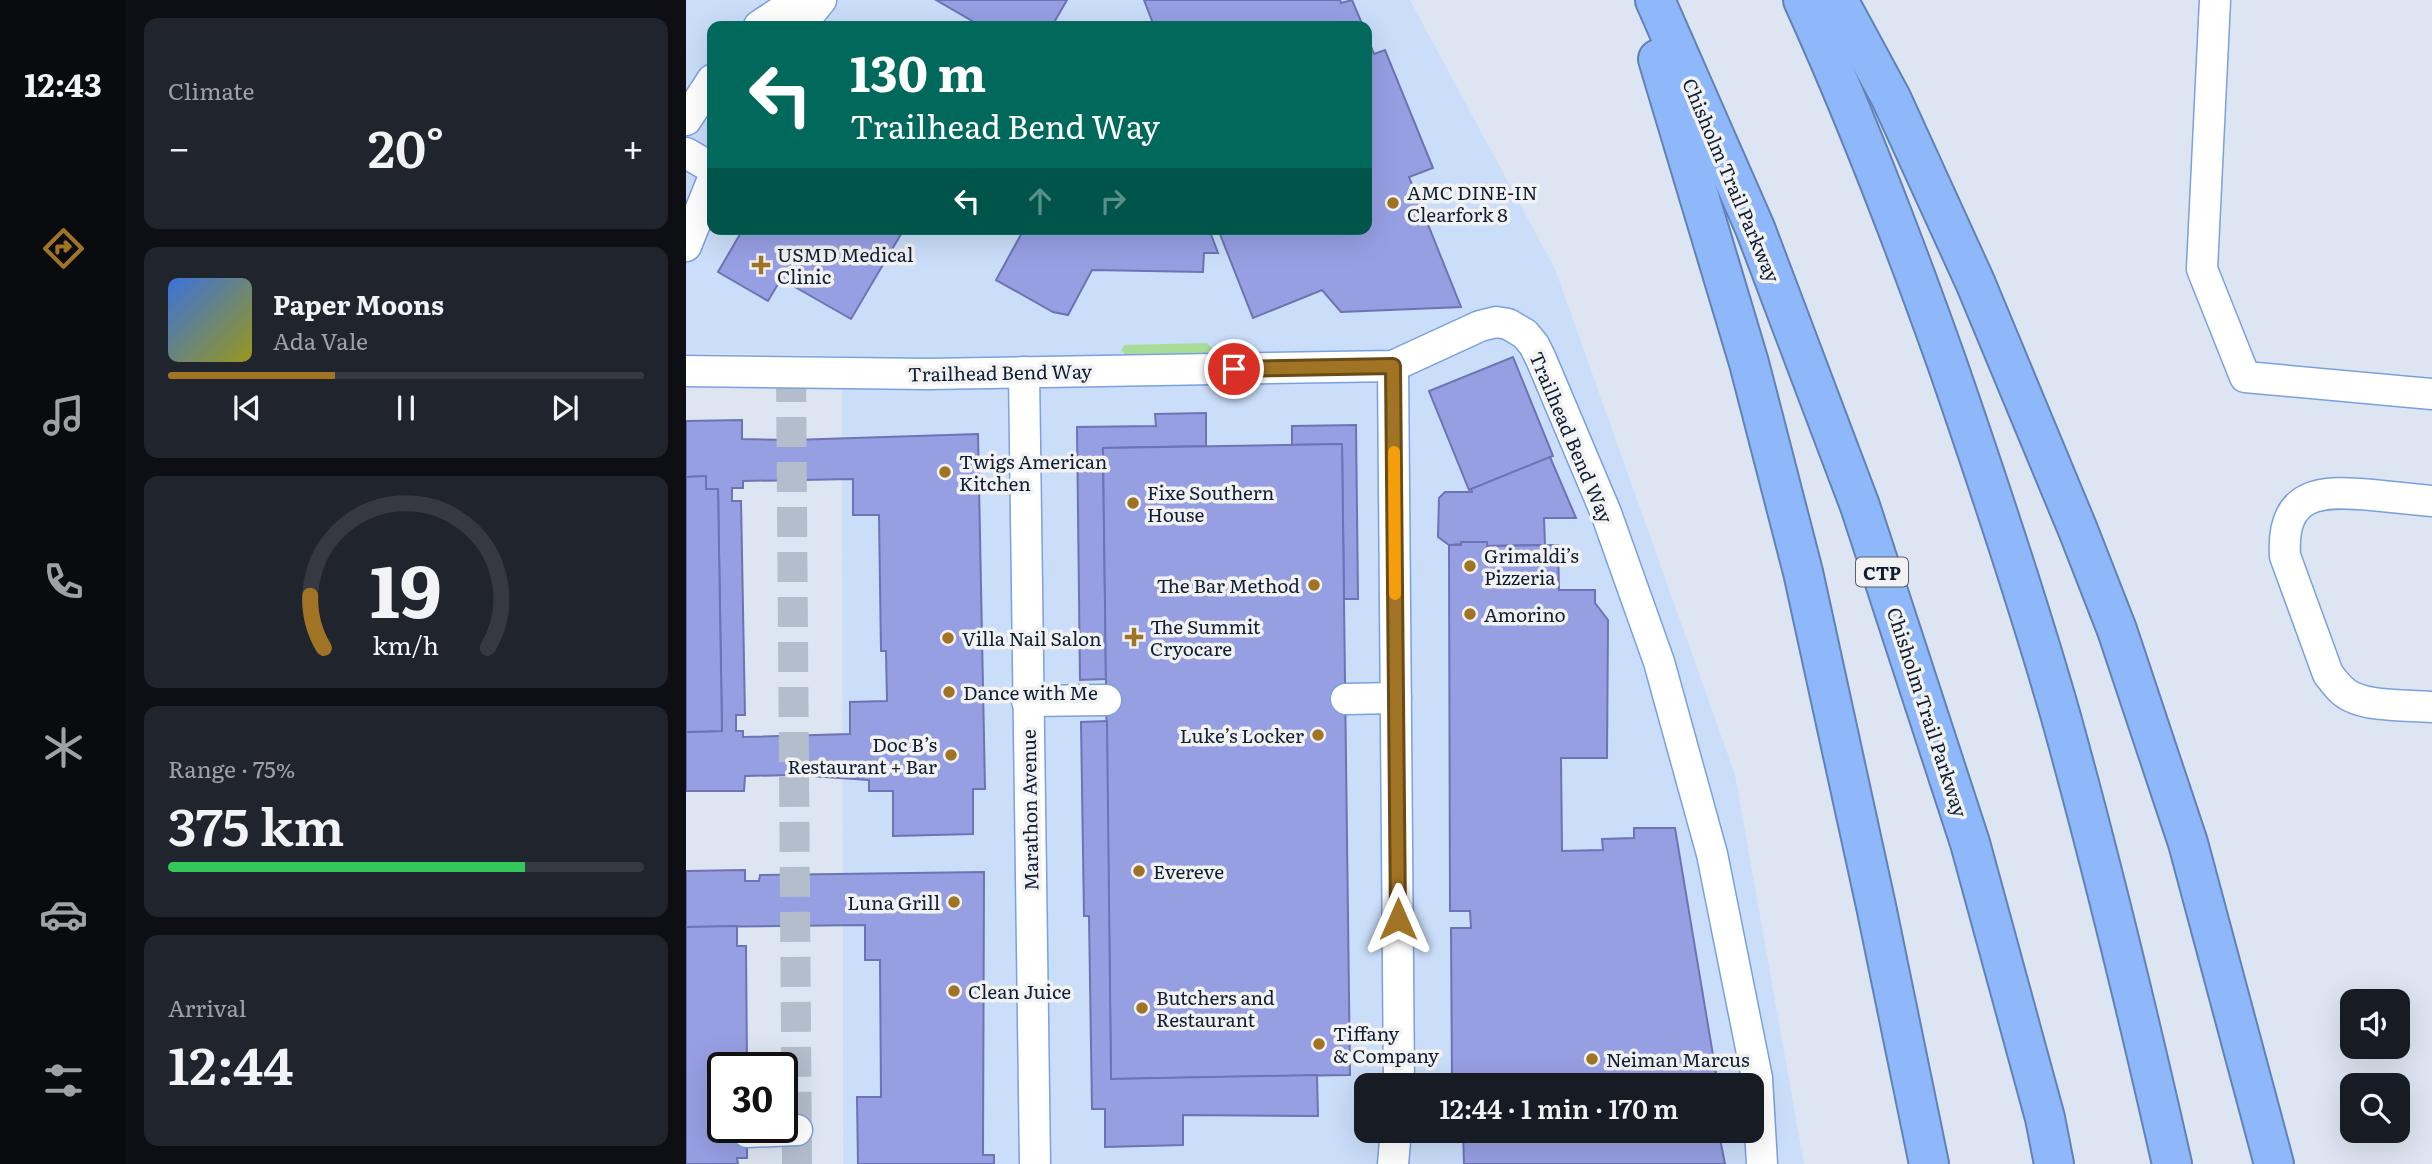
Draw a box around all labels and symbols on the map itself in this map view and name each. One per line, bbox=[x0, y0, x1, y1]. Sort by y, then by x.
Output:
street label: Chisholm Trail Parkway bbox=[1676, 74, 1788, 286]
place label: AMC DINE-IN Clearfork 8 bbox=[1407, 178, 1538, 228]
marker: AMC DINE-IN Clearfork 8 bbox=[1385, 195, 1401, 211]
place label: USMD Medical Clinic bbox=[777, 240, 913, 290]
marker: USMD Medical Clinic bbox=[751, 255, 771, 275]
pin bbox=[1204, 339, 1264, 399]
street label: Trailhead Bend Way bbox=[1523, 347, 1621, 527]
street label: Trailhead Bend Way bbox=[908, 356, 1092, 388]
place label: Twigs American Kitchen bbox=[959, 447, 1107, 497]
marker: Twigs American Kitchen bbox=[937, 464, 953, 480]
place label: Fixe Southern House bbox=[1147, 478, 1274, 528]
marker: Fixe Southern House bbox=[1125, 495, 1141, 511]
place label: Grimaldi’s Pizzeria bbox=[1484, 541, 1579, 591]
marker: Grimaldi’s Pizzeria bbox=[1462, 558, 1478, 574]
road number: CTP bbox=[1856, 558, 1908, 586]
place label: The Bar Method bbox=[1156, 571, 1300, 599]
marker: The Bar Method bbox=[1306, 577, 1322, 593]
place label: Amorino bbox=[1484, 600, 1566, 628]
street label: Chisholm Trail Parkway bbox=[1881, 603, 1975, 821]
marker: Amorino bbox=[1462, 606, 1478, 622]
place label: The Summit Cryocare bbox=[1150, 612, 1261, 662]
place label: Villa Nail Salon bbox=[962, 624, 1102, 652]
marker: The Summit Cryocare bbox=[1124, 627, 1144, 647]
marker: Villa Nail Salon bbox=[940, 630, 956, 646]
place label: Dance with Me bbox=[963, 678, 1098, 706]
marker: Dance with Me bbox=[941, 684, 957, 700]
place label: Luke’s Locker bbox=[1180, 721, 1304, 749]
marker: Luke’s Locker bbox=[1310, 727, 1326, 743]
street label: Marathon Avenue bbox=[1014, 729, 1044, 891]
place label: Doc B’s Restaurant + Bar bbox=[788, 730, 937, 780]
marker: Doc B’s Restaurant + Bar bbox=[943, 747, 959, 763]
place label: Evereve bbox=[1153, 857, 1224, 885]
marker: Evereve bbox=[1131, 863, 1147, 879]
position arrow bbox=[1361, 882, 1435, 956]
place label: Luna Grill bbox=[847, 888, 940, 916]
marker: Luna Grill bbox=[946, 894, 962, 910]
place label: Clean Juice bbox=[968, 977, 1071, 1005]
marker: Clean Juice bbox=[946, 983, 962, 999]
place label: Butchers and Restaurant bbox=[1156, 983, 1275, 1033]
marker: Butchers and Restaurant bbox=[1134, 1000, 1150, 1016]
place label: Tiffany & Company bbox=[1333, 1019, 1439, 1069]
marker: Tiffany & Company bbox=[1311, 1036, 1327, 1052]
place label: Neiman Marcus bbox=[1606, 1045, 1750, 1073]
marker: Neiman Marcus bbox=[1584, 1051, 1600, 1067]
speed limit sign: 30 bbox=[707, 1052, 798, 1143]

